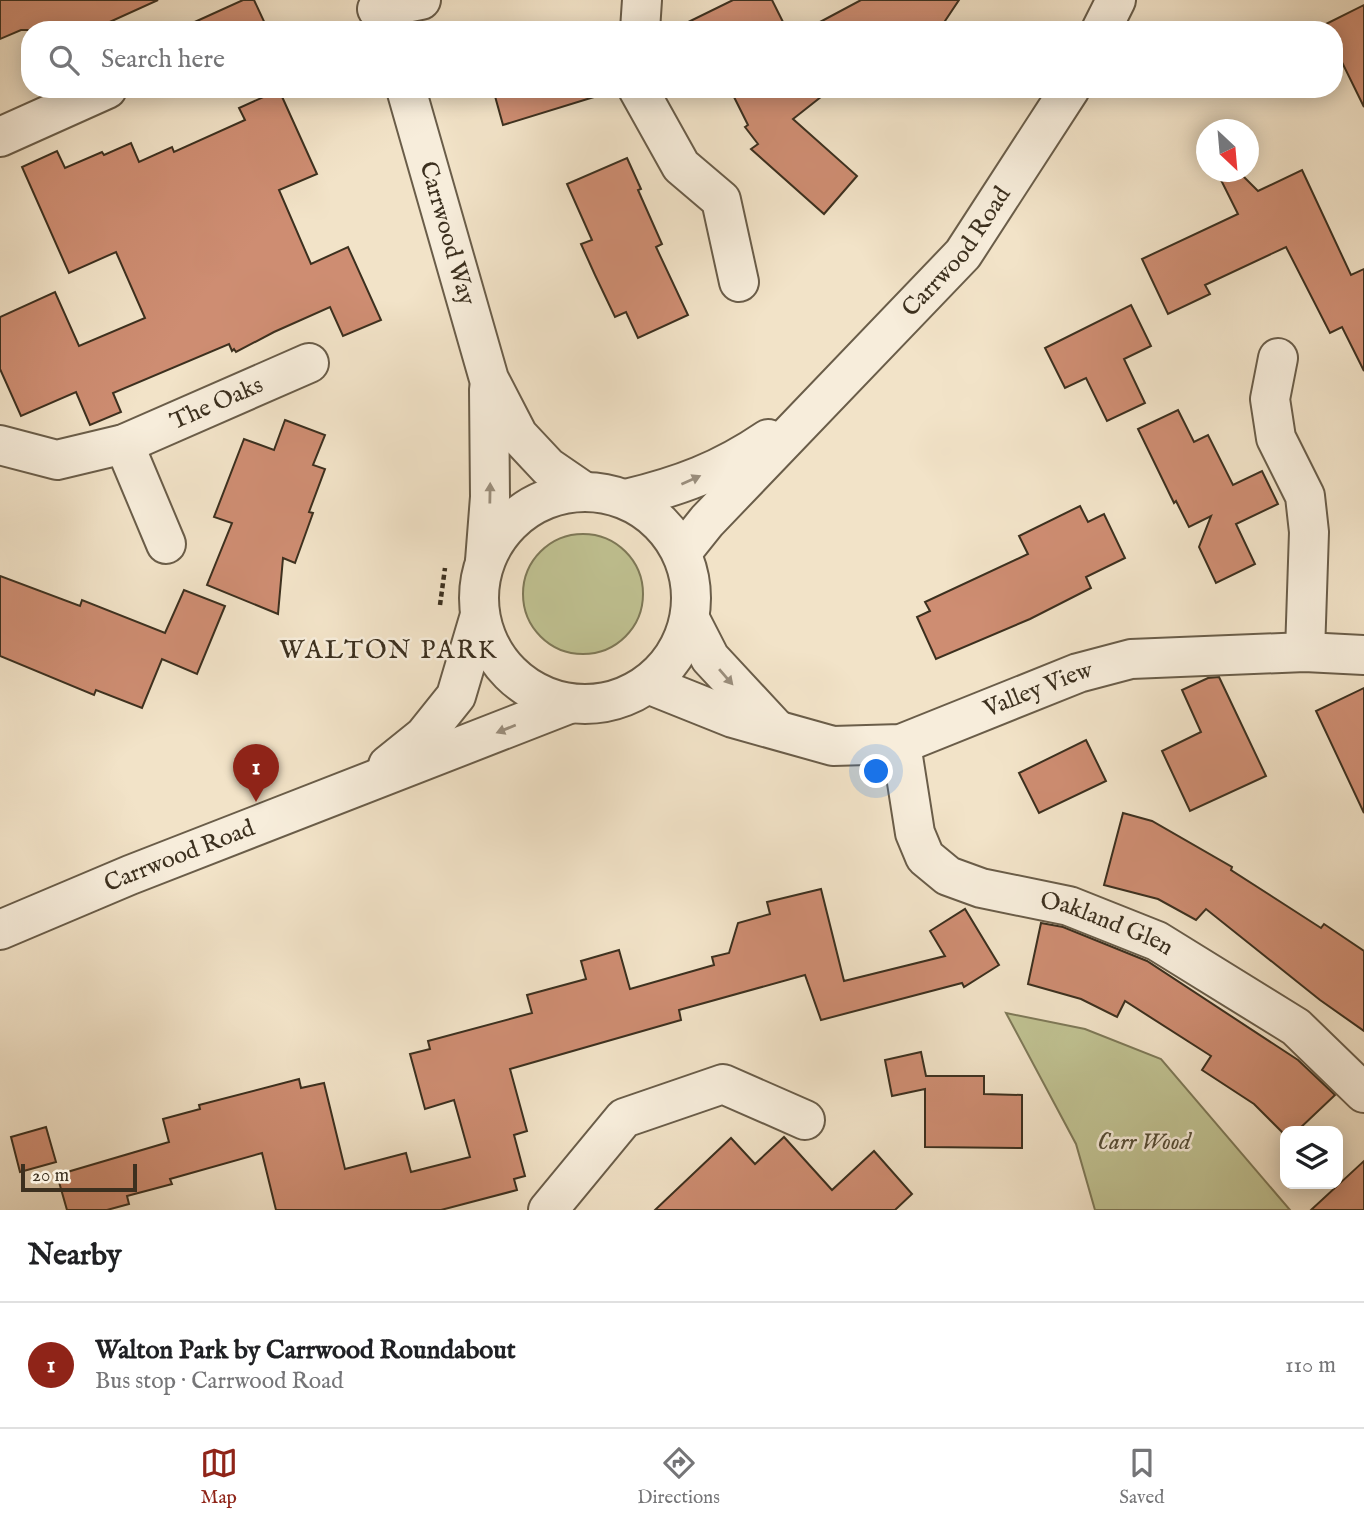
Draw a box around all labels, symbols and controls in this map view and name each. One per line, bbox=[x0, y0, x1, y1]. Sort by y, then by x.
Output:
search box bbox=[21, 21, 1343, 98]
icon: search bbox=[45, 41, 83, 79]
text: Search here bbox=[101, 43, 225, 76]
north arrow bbox=[1196, 119, 1259, 182]
street label: Carrwood Way bbox=[412, 158, 483, 309]
street label: Carrwood Road bbox=[895, 181, 1018, 324]
street label: The Oaks bbox=[166, 370, 268, 437]
one-way arrow bbox=[681, 474, 701, 486]
one-way arrow bbox=[484, 481, 496, 503]
district label: WALTON PARK bbox=[279, 634, 499, 667]
street label: Valley View bbox=[978, 654, 1097, 725]
one-way arrow bbox=[718, 668, 733, 685]
one-way arrow bbox=[495, 723, 516, 734]
pin: 1 bbox=[233, 744, 279, 802]
your location bbox=[859, 754, 893, 788]
street label: Carrwood Road bbox=[99, 812, 259, 900]
street label: Oakland Glen bbox=[1037, 885, 1179, 963]
map controls bbox=[1280, 1126, 1343, 1189]
button: layers bbox=[1280, 1126, 1343, 1189]
park label: Carr Wood bbox=[1097, 1127, 1192, 1158]
scale bar bbox=[21, 1161, 136, 1193]
text: 20 m bbox=[32, 1164, 69, 1188]
text: Nearby bbox=[28, 1237, 121, 1275]
text: Walton Park by Carrwood Roundabout bbox=[95, 1334, 516, 1367]
text: 1 bbox=[47, 1351, 55, 1380]
text: 110 m bbox=[1285, 1351, 1336, 1380]
text: Bus stop · Carrwood Road bbox=[95, 1367, 343, 1396]
tab: Map bbox=[200, 1444, 238, 1510]
tab: Directions bbox=[637, 1444, 720, 1510]
tab: Saved bbox=[1119, 1444, 1164, 1510]

